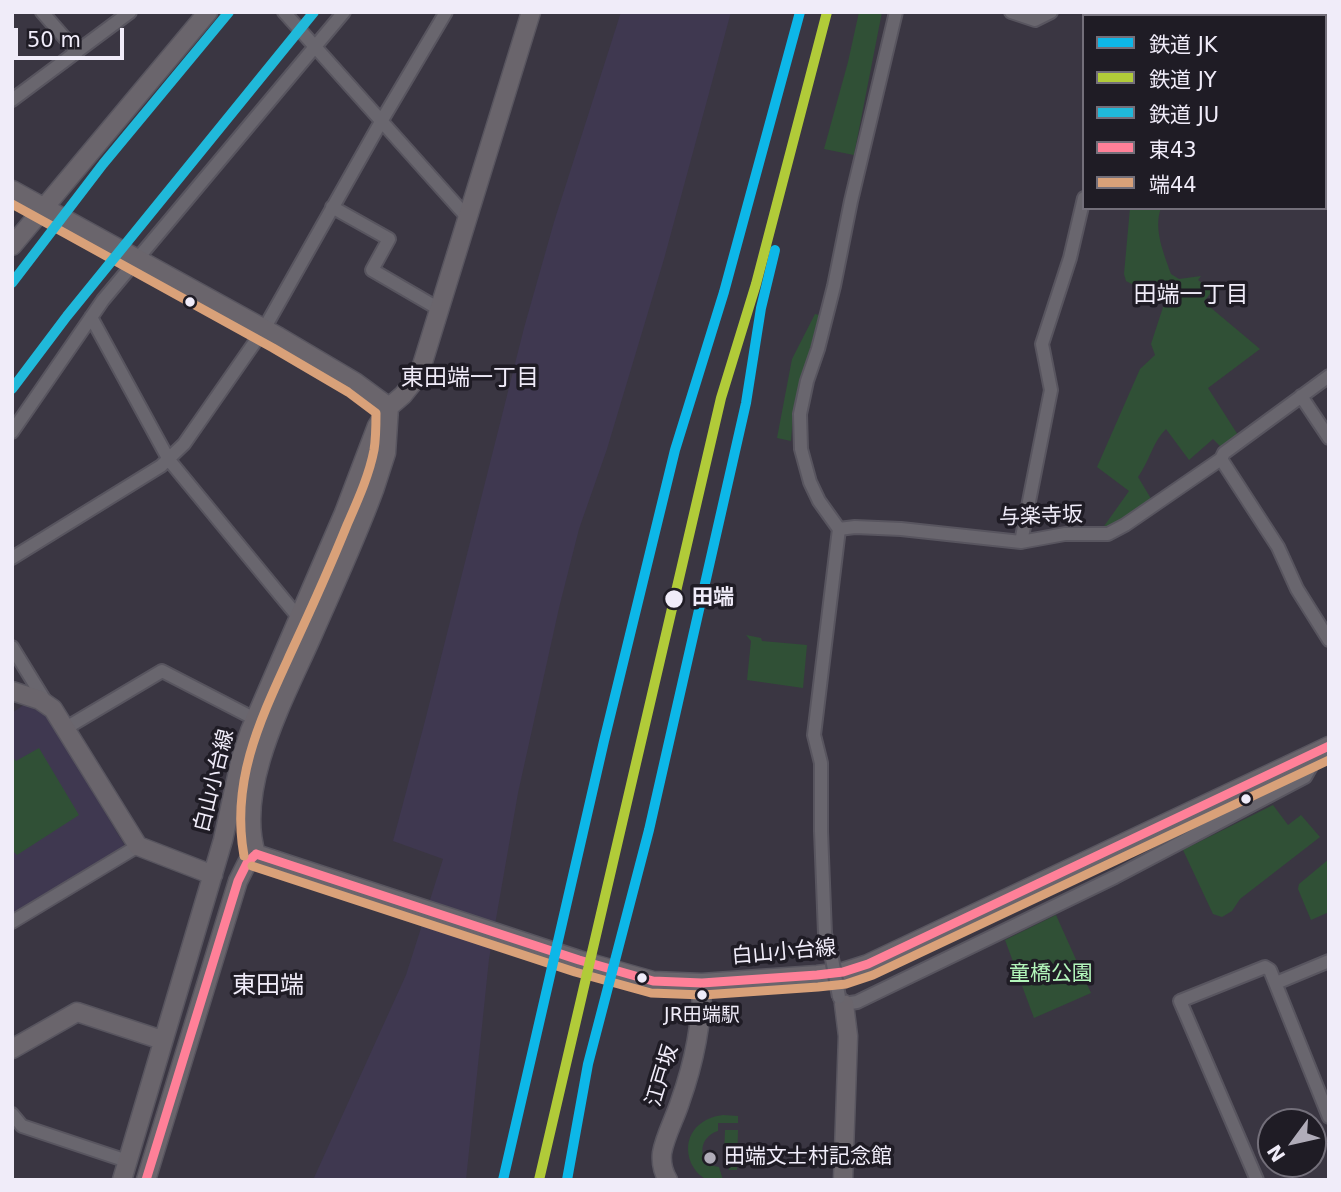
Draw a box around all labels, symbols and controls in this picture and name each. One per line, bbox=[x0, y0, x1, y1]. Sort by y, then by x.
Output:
scale bar bbox=[18, 14, 128, 58]
legend bbox=[1082, 14, 1327, 210]
text: 50 m bbox=[27, 28, 81, 52]
text: 鉄道 JK bbox=[1149, 33, 1218, 57]
text: 鉄道 JY bbox=[1149, 68, 1217, 92]
text: 鉄道 JU bbox=[1149, 103, 1219, 127]
text: 東43 bbox=[1149, 138, 1197, 162]
text: 端44 bbox=[1149, 173, 1197, 197]
district label: 田端一丁目 bbox=[1134, 282, 1248, 310]
unlabelled marker bbox=[183, 295, 197, 309]
district label: 東田端一丁目 bbox=[401, 365, 539, 393]
street label: 与楽寺坂 bbox=[999, 503, 1083, 531]
place label: 田端 bbox=[692, 586, 734, 612]
marker: 田端 bbox=[663, 588, 685, 610]
street label: 白山小台線 bbox=[190, 727, 240, 835]
unlabelled marker bbox=[1239, 792, 1253, 806]
street label: 白山小台線 bbox=[731, 936, 837, 970]
park label: 童橋公園 bbox=[1009, 962, 1093, 988]
unlabelled marker bbox=[635, 971, 649, 985]
district label: 東田端 bbox=[232, 973, 304, 1001]
marker: JR田端駅 bbox=[695, 988, 709, 1002]
place label: JR田端駅 bbox=[664, 1005, 740, 1027]
street label: 江戸坂 bbox=[642, 1042, 684, 1110]
north arrow bbox=[1257, 1108, 1327, 1178]
text: N bbox=[1263, 1141, 1290, 1166]
place label: 田端文士村記念館 bbox=[724, 1145, 892, 1171]
marker: 田端文士村記念館 bbox=[702, 1150, 718, 1166]

